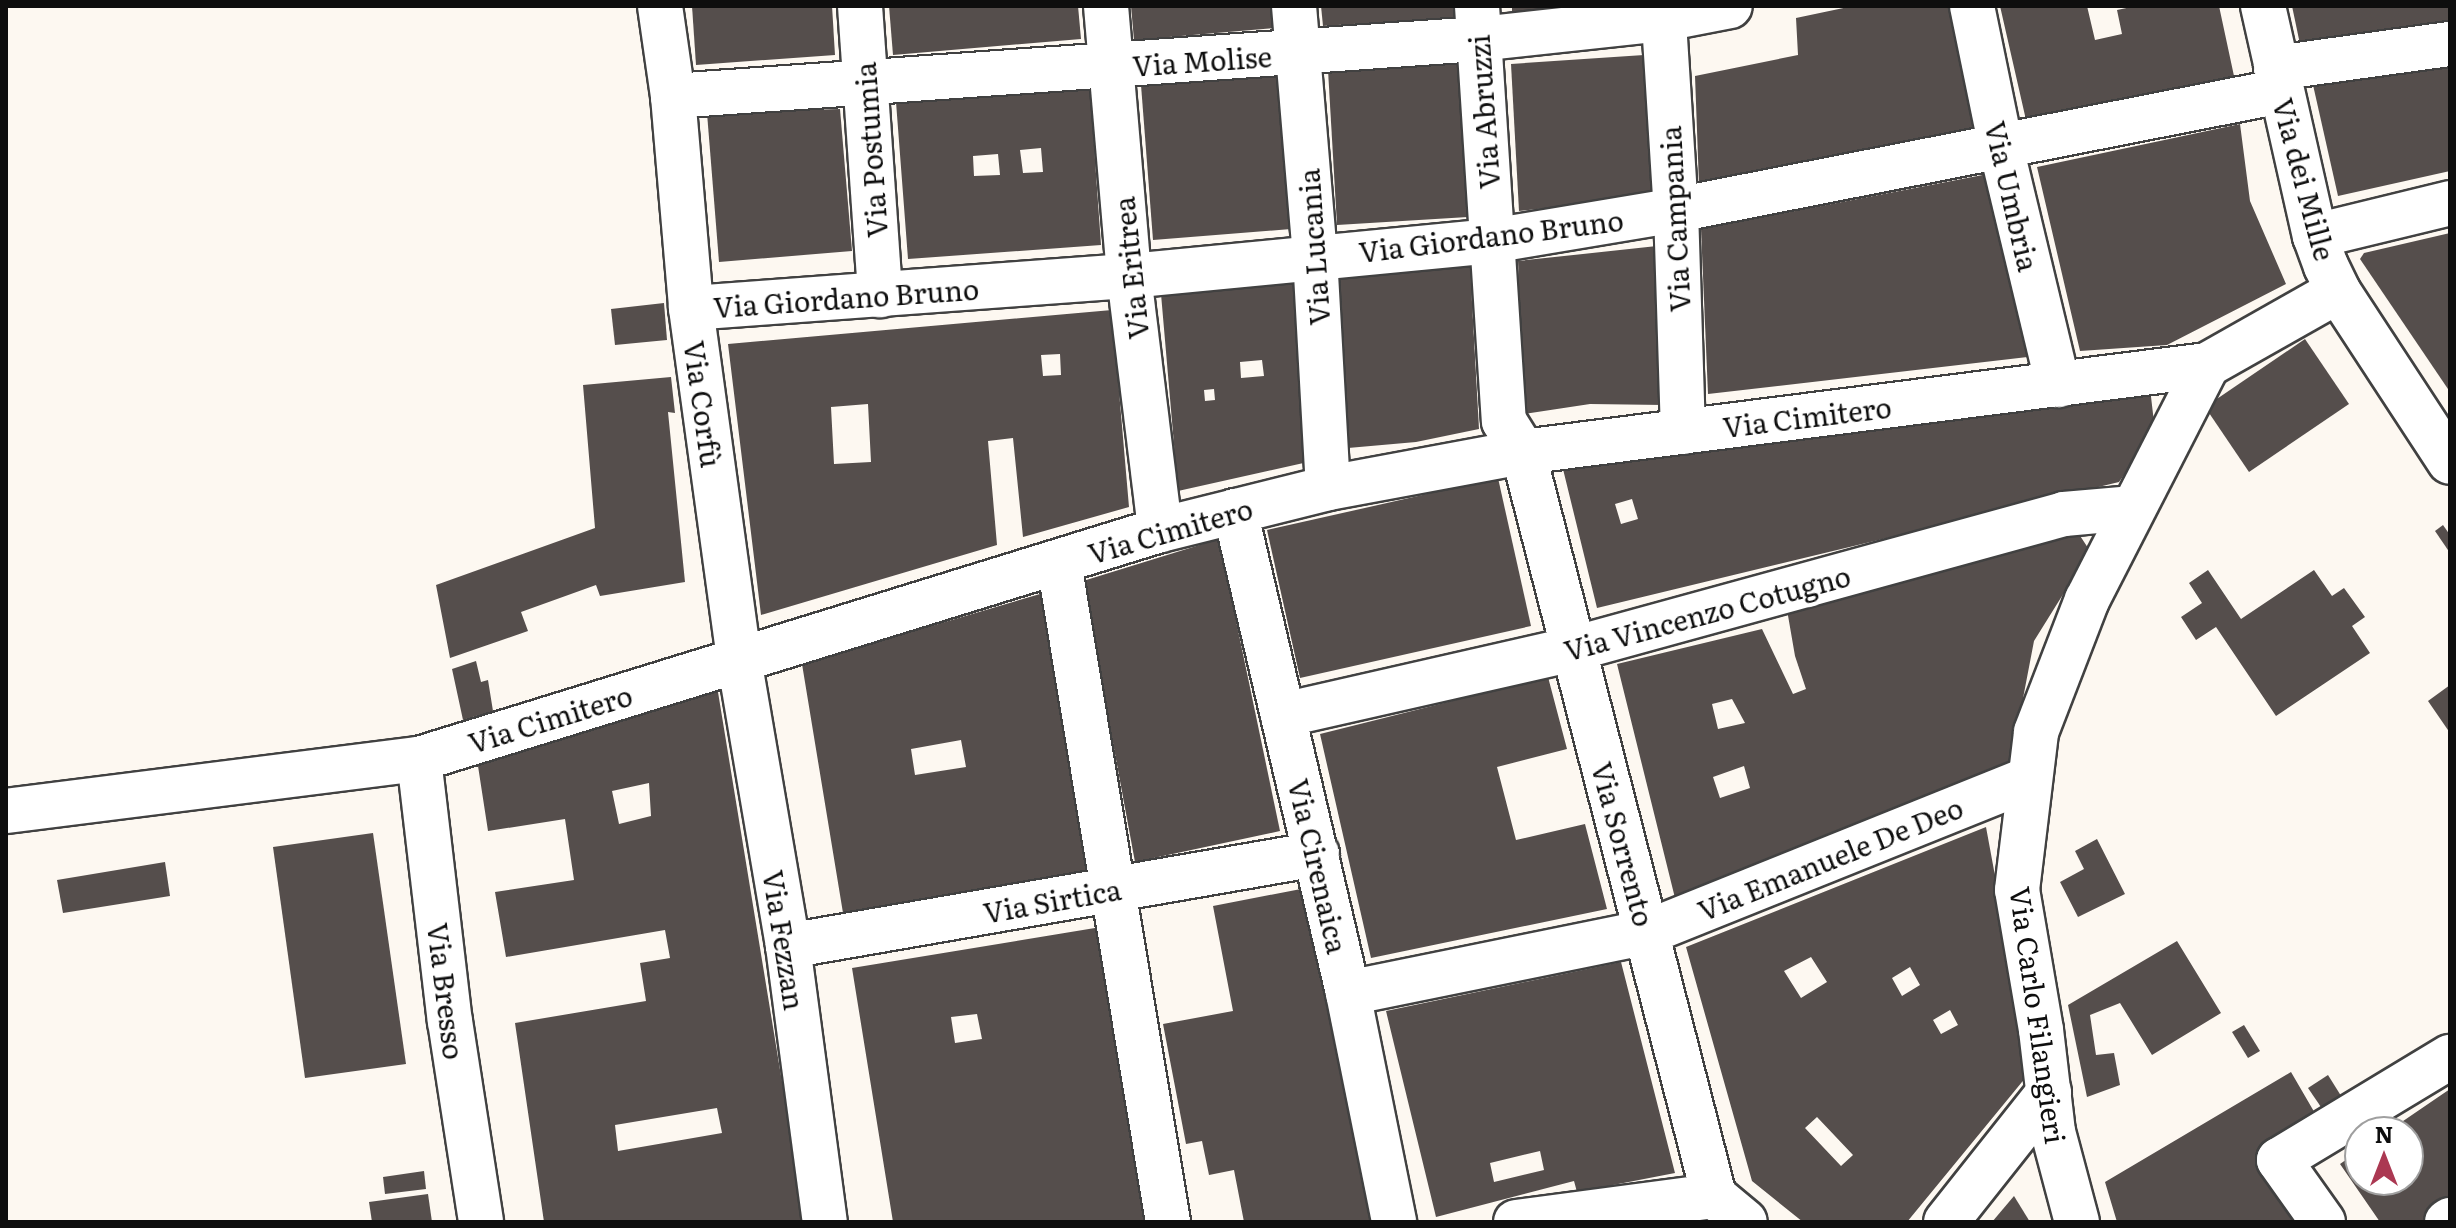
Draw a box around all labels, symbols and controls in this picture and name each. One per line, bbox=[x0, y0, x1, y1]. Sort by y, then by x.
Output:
street label: Via Abruzzi bbox=[1461, 34, 1505, 190]
street label: Via Molise bbox=[1131, 38, 1273, 82]
street label: Via Postumia bbox=[847, 61, 893, 239]
street label: Via dei Mille bbox=[2267, 94, 2343, 264]
street label: Via Umbria bbox=[1979, 118, 2047, 274]
street label: Via Campania bbox=[1652, 125, 1696, 313]
street label: Via Lucania bbox=[1291, 167, 1335, 327]
street label: Via Eritrea bbox=[1106, 195, 1154, 341]
street label: Via Giordano Bruno bbox=[1357, 202, 1625, 268]
street label: Via Giordano Bruno bbox=[712, 271, 980, 323]
street label: Via Corfù bbox=[678, 338, 730, 470]
street label: Via Cimitero bbox=[1721, 389, 1893, 443]
street label: Via Cimitero bbox=[1084, 490, 1256, 570]
street label: Via Vincenzo Cotugno bbox=[1560, 558, 1854, 666]
street label: Via Cimitero bbox=[464, 677, 636, 759]
street label: Via Sorrento bbox=[1586, 758, 1662, 930]
street label: Via Cirenaica bbox=[1283, 775, 1355, 957]
street label: Via Emanuele De Deo bbox=[1693, 789, 1967, 927]
street label: Via Fezzan bbox=[757, 868, 813, 1012]
street label: Via Sirtica bbox=[980, 871, 1124, 929]
street label: Via Carlo Filangieri bbox=[2004, 884, 2074, 1146]
street label: Via Bresso bbox=[422, 921, 472, 1061]
north arrow bbox=[2344, 1116, 2424, 1196]
text: N bbox=[2375, 1117, 2393, 1150]

